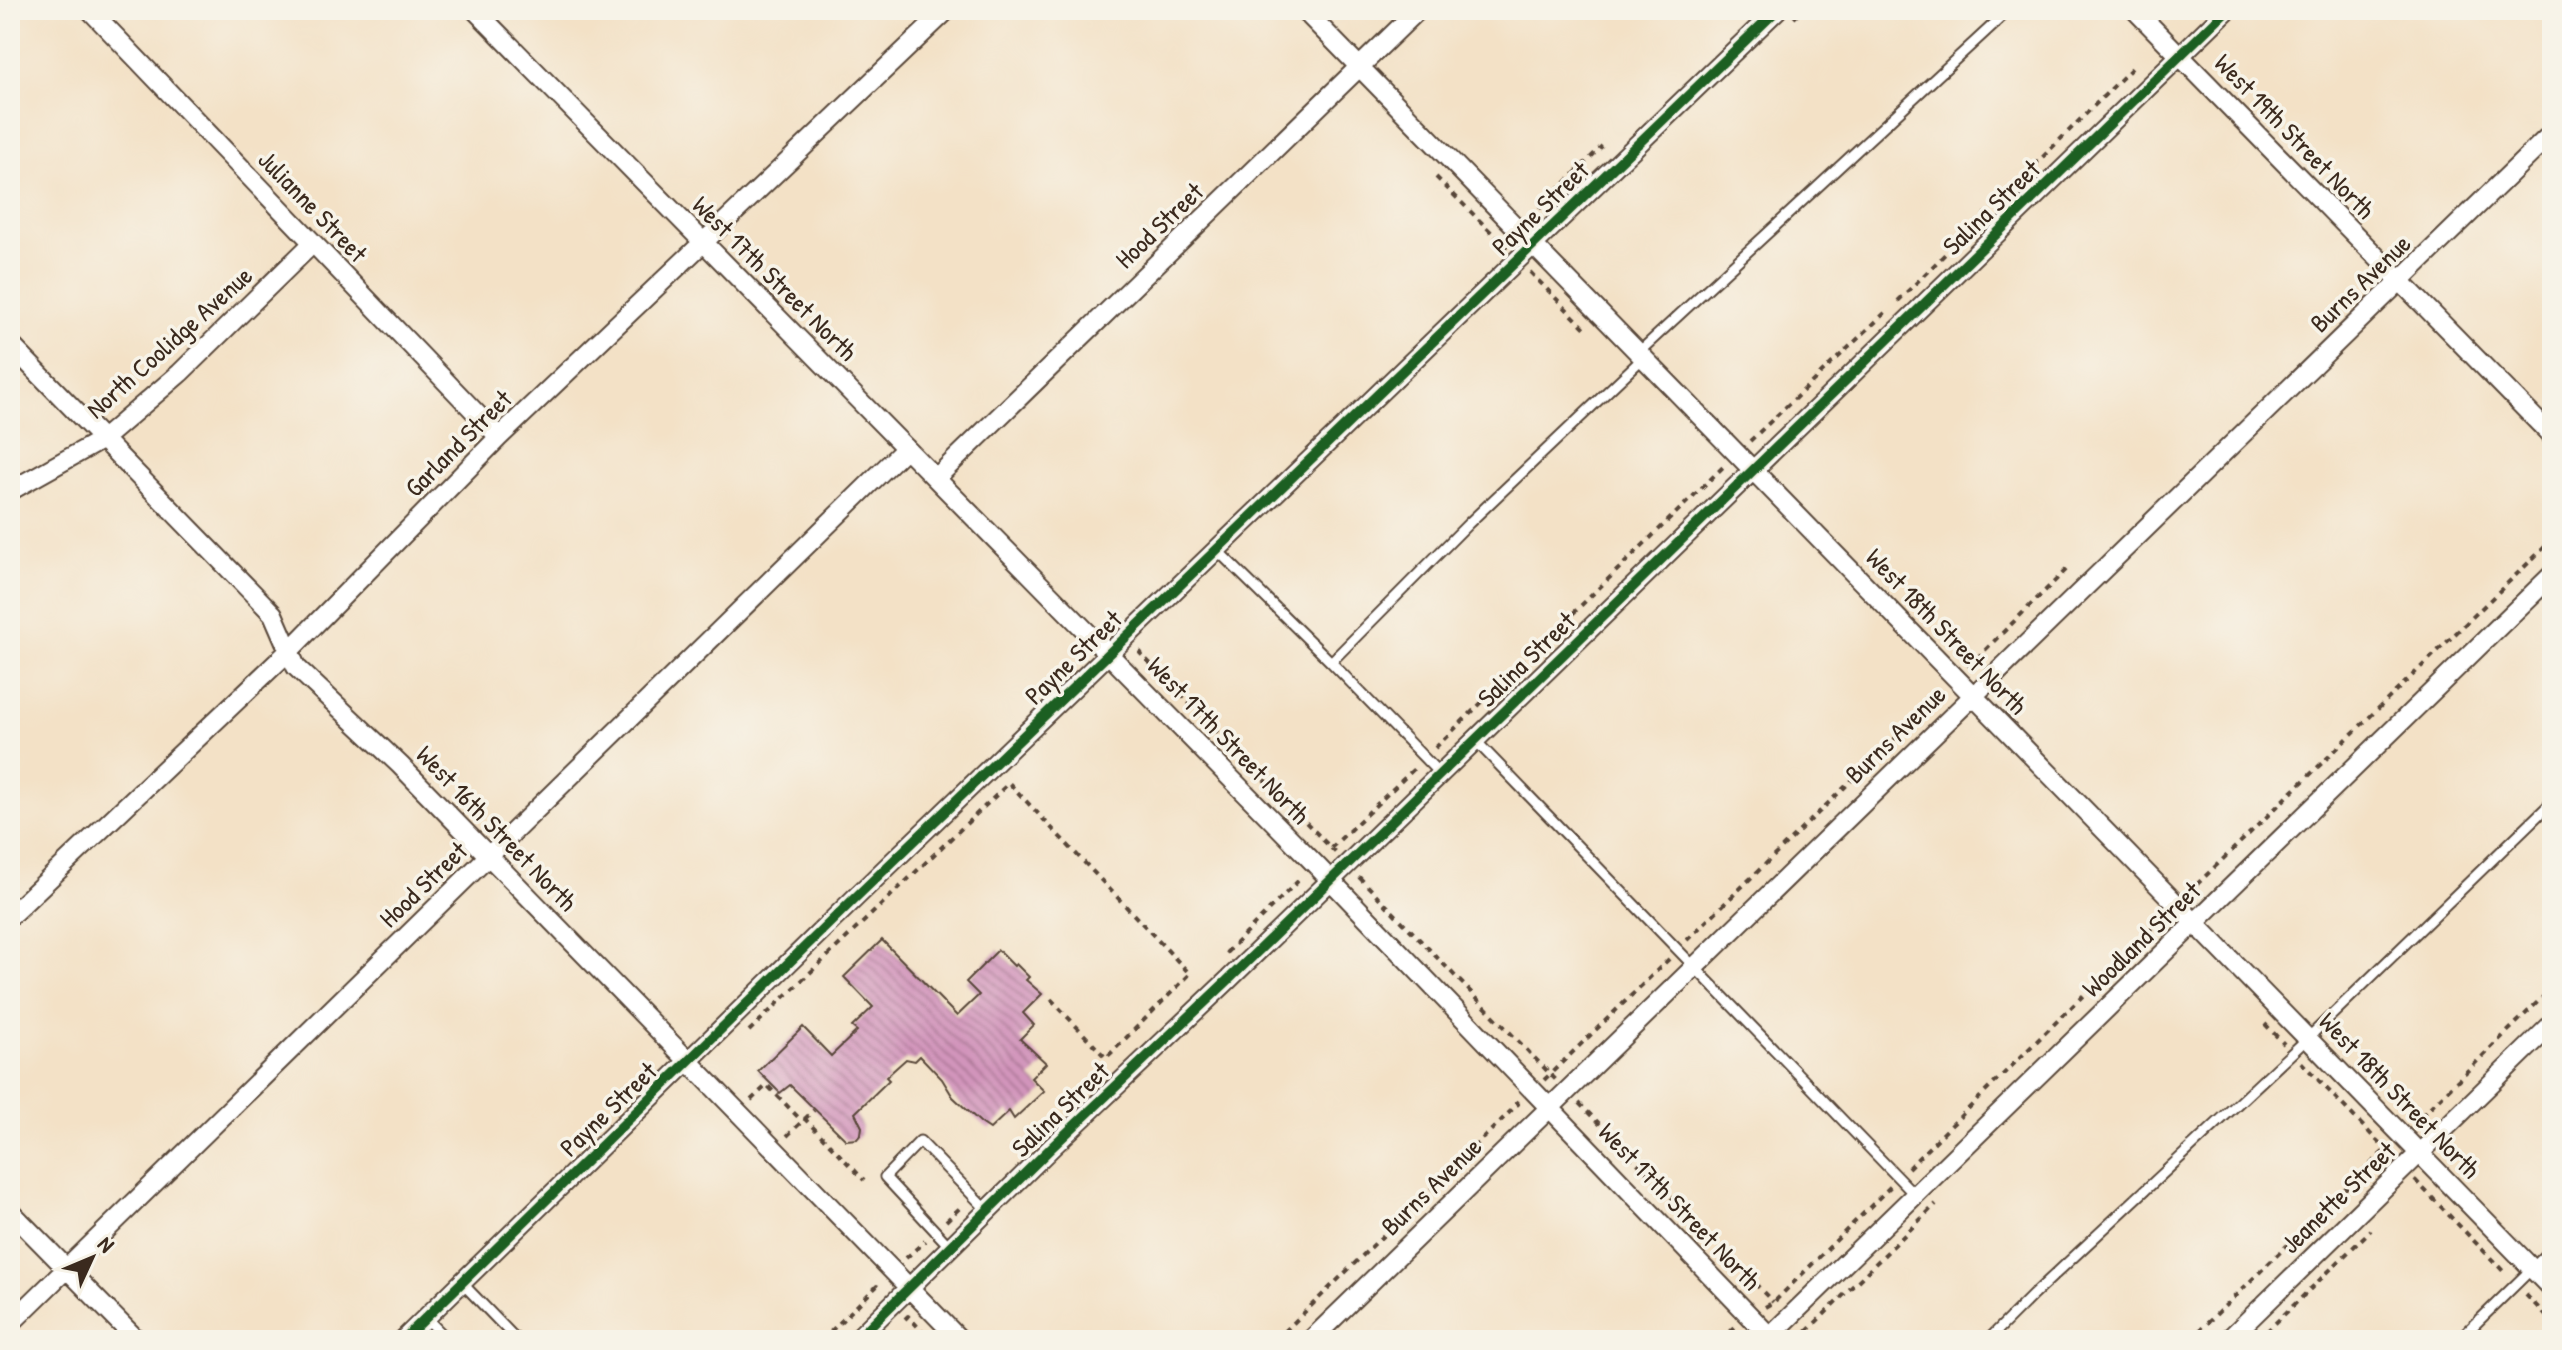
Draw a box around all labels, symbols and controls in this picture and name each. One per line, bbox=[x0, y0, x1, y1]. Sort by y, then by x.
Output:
street label: West 19th Street North bbox=[2207, 46, 2383, 226]
street label: Julianne Street bbox=[251, 142, 376, 270]
street label: Salina Street bbox=[1934, 151, 2048, 262]
street label: Payne Street bbox=[1484, 152, 1597, 263]
street label: Hood Street bbox=[1107, 174, 1211, 276]
street label: West 17th Street North bbox=[685, 188, 865, 368]
street label: Burns Avenue bbox=[2302, 226, 2418, 340]
street label: North Coolidge Avenue bbox=[78, 258, 260, 426]
street label: Garland Street bbox=[397, 381, 520, 504]
street label: West 18th Street North bbox=[1859, 540, 2036, 722]
street label: Payne Street bbox=[1017, 601, 1130, 712]
street label: Salina Street bbox=[1469, 603, 1583, 714]
street label: West 17th Street North bbox=[1140, 649, 1318, 831]
street label: Burns Avenue bbox=[1837, 677, 1953, 791]
street label: West 16th Street North bbox=[409, 738, 585, 918]
street label: Hood Street bbox=[371, 833, 475, 935]
street label: Woodland Street bbox=[2074, 873, 2209, 1005]
street label: West 18th Street North bbox=[2312, 1004, 2489, 1186]
street label: Payne Street bbox=[552, 1053, 665, 1164]
street label: Salina Street bbox=[1003, 1053, 1117, 1164]
street label: West 17th Street North bbox=[1591, 1115, 1769, 1297]
street label: Burns Avenue bbox=[1373, 1129, 1489, 1243]
street label: Jeanette Street bbox=[2273, 1133, 2404, 1261]
north arrow bbox=[52, 1218, 132, 1298]
text: N bbox=[92, 1229, 121, 1259]

